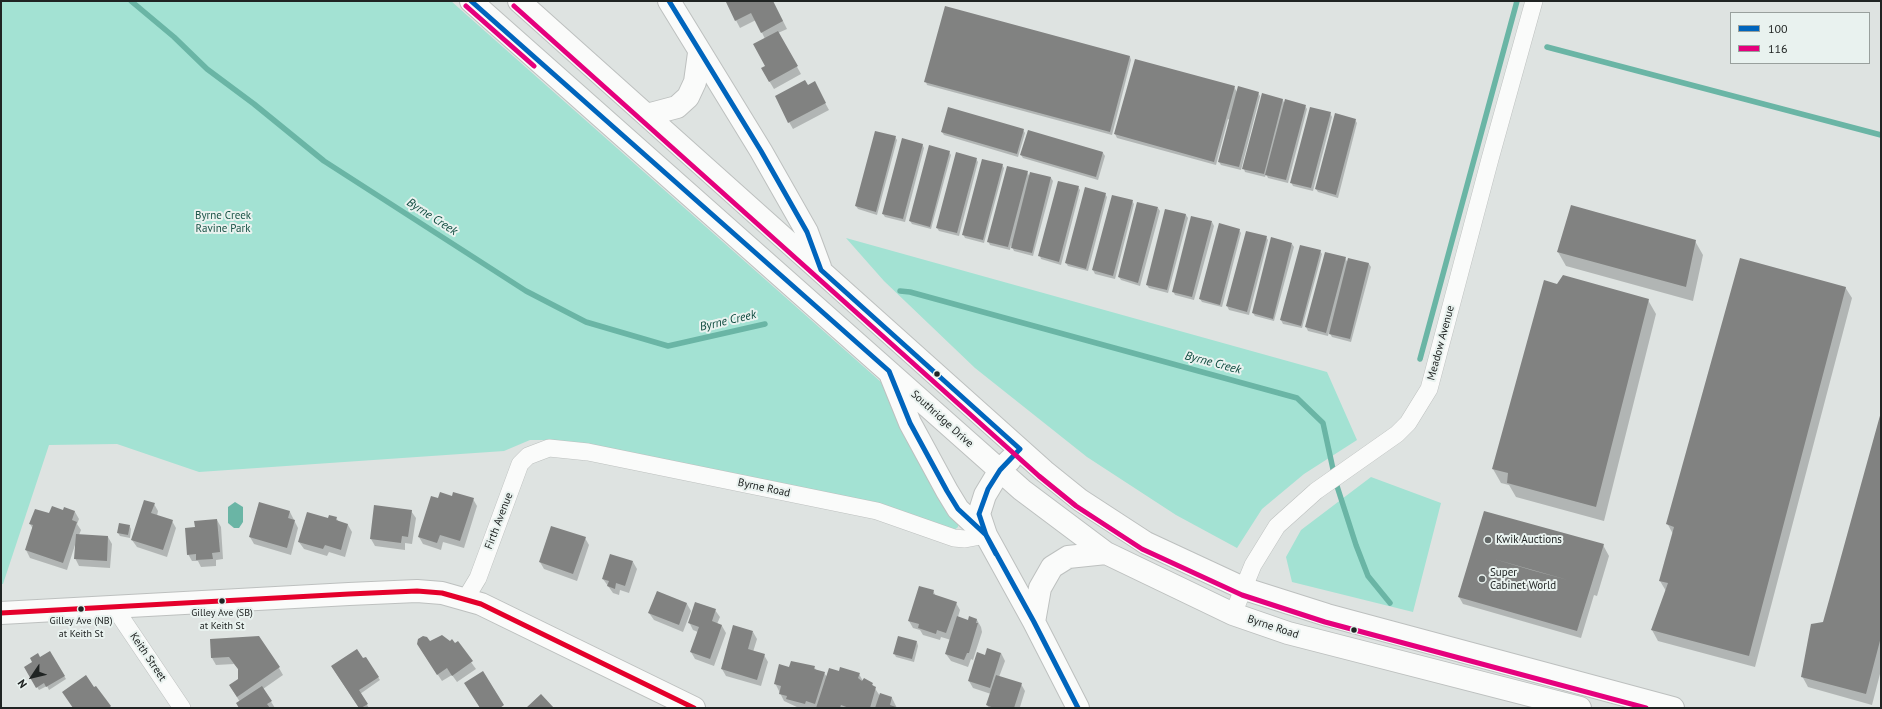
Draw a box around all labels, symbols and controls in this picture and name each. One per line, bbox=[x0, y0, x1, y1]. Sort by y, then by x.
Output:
legend bbox=[1730, 12, 1870, 64]
text: 100 bbox=[1768, 21, 1788, 36]
text: 116 bbox=[1768, 41, 1788, 56]
water label: Byrne Creek bbox=[404, 195, 460, 239]
park label: Byrne Creek Ravine Park bbox=[195, 209, 251, 235]
street label: Meadow Avenue bbox=[1425, 304, 1457, 382]
water label: Byrne Creek bbox=[698, 308, 758, 334]
water label: Byrne Creek bbox=[1183, 349, 1243, 377]
unlabelled marker bbox=[932, 369, 942, 379]
street label: Southridge Drive bbox=[908, 388, 976, 450]
street label: Byrne Road bbox=[737, 476, 791, 500]
street label: Firth Avenue bbox=[482, 491, 516, 551]
place label: Kwik Auctions bbox=[1496, 533, 1562, 547]
marker: Kwik Auctions bbox=[1483, 535, 1493, 545]
place label: Super Cabinet World bbox=[1490, 566, 1556, 592]
marker: Super Cabinet World bbox=[1477, 574, 1487, 584]
marker: Gilley Ave (SB) at Keith St bbox=[217, 596, 227, 606]
marker: Gilley Ave (NB) at Keith St bbox=[76, 604, 86, 614]
place label: Gilley Ave (SB) at Keith St bbox=[191, 607, 253, 630]
street label: Byrne Road bbox=[1246, 613, 1300, 641]
place label: Gilley Ave (NB) at Keith St bbox=[50, 615, 112, 638]
unlabelled marker bbox=[1349, 625, 1359, 635]
street label: Keith Street bbox=[127, 630, 169, 684]
north arrow bbox=[12, 657, 52, 697]
text: N bbox=[14, 677, 30, 691]

